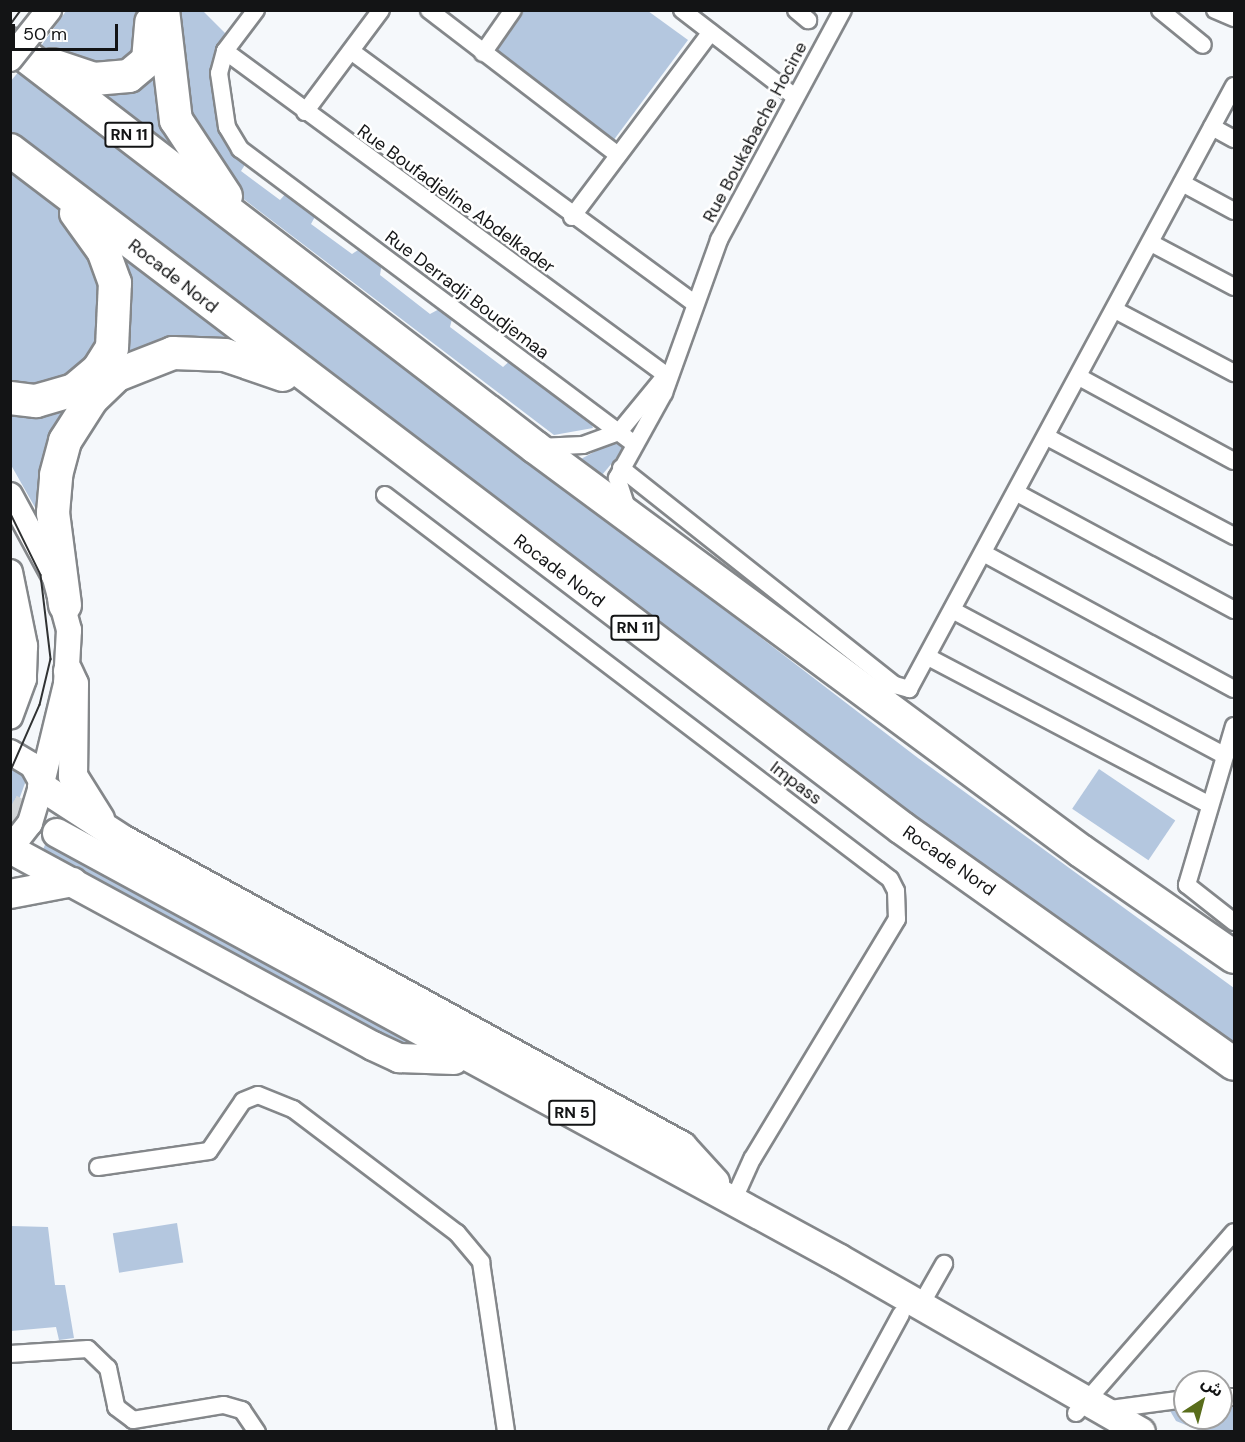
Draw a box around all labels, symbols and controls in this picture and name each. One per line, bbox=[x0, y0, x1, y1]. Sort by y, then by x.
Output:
scale bar bbox=[15, 12, 122, 50]
text: 50 m bbox=[23, 22, 67, 46]
street label: Rue Boukabache Hocine bbox=[698, 38, 812, 226]
street label: Rue Boufadjeline Abdelkader bbox=[353, 120, 559, 278]
road number: RN 11 bbox=[104, 122, 154, 148]
street label: Rue Derradji Boudjemaa bbox=[381, 226, 553, 364]
street label: Rocade Nord bbox=[124, 234, 222, 318]
street label: Rocade Nord bbox=[509, 530, 609, 612]
road number: RN 11 bbox=[610, 615, 660, 641]
street label: Impass bbox=[766, 757, 826, 809]
street label: Rocade Nord bbox=[899, 821, 999, 901]
road number: RN 5 bbox=[548, 1100, 596, 1126]
north arrow bbox=[1173, 1370, 1233, 1430]
text: ش bbox=[1198, 1372, 1228, 1402]

